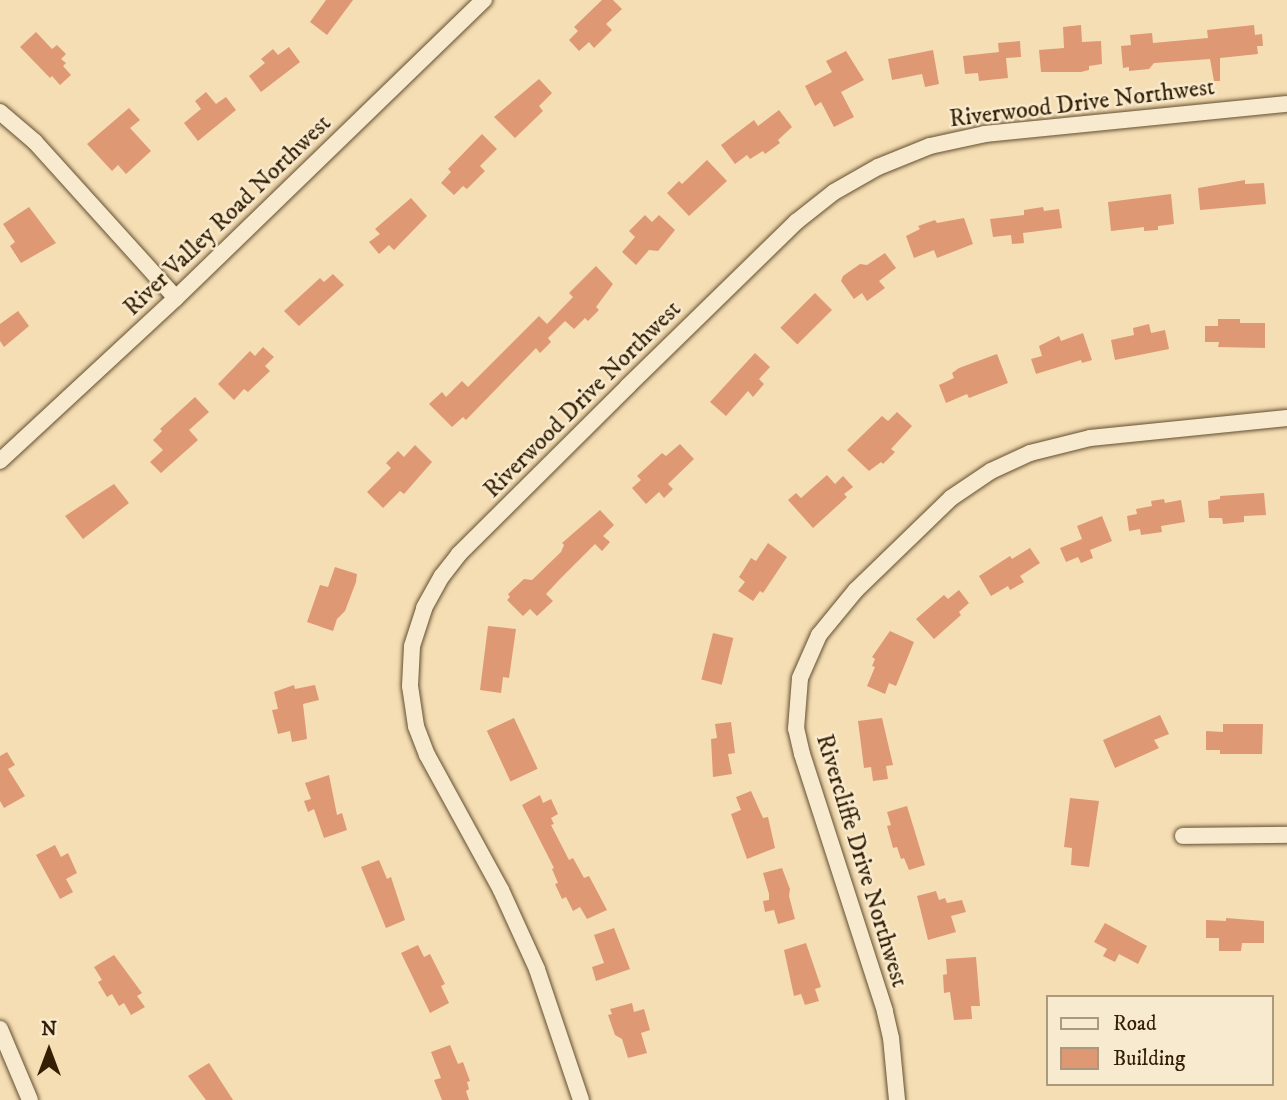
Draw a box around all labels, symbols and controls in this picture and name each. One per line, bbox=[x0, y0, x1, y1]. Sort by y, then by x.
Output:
street label: Riverwood Drive Northwest bbox=[948, 73, 1216, 135]
street label: River Valley Road Northwest bbox=[118, 109, 338, 323]
street label: Riverwood Drive Northwest bbox=[478, 295, 688, 505]
street label: Rivercliffe Drive Northwest bbox=[809, 731, 913, 991]
legend bbox=[1046, 995, 1273, 1086]
text: Road bbox=[1113, 1011, 1157, 1037]
north arrow bbox=[14, 1016, 84, 1086]
text: N bbox=[41, 1018, 57, 1041]
text: Building bbox=[1113, 1046, 1185, 1072]

